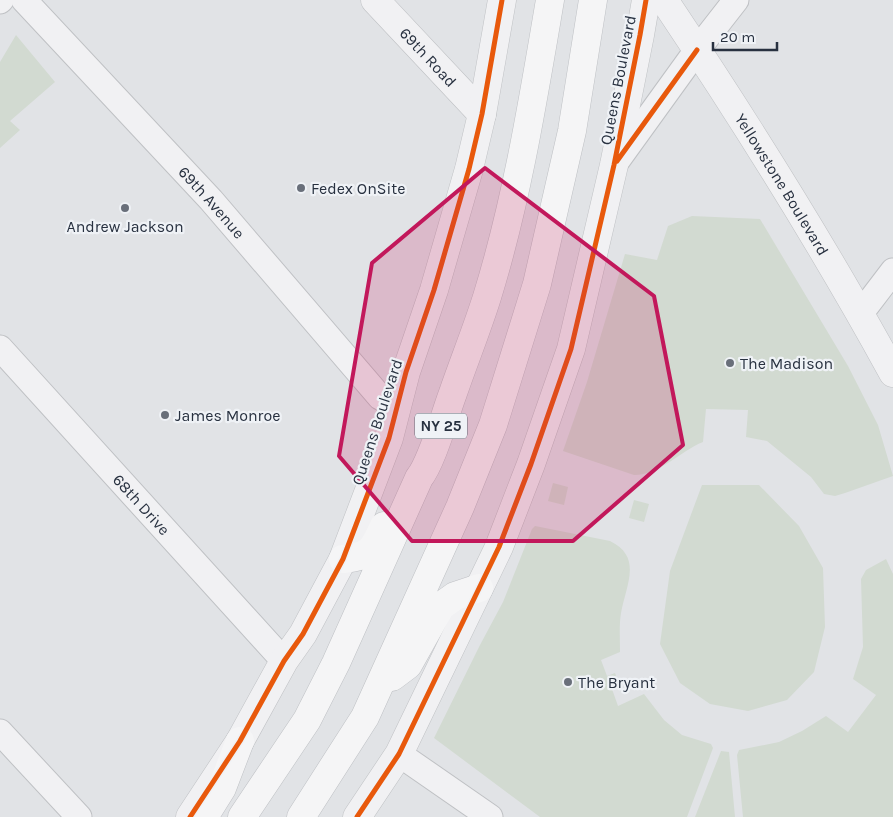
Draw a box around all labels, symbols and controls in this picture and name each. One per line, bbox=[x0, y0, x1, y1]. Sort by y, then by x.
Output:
street label: Queens Boulevard bbox=[596, 14, 640, 146]
scale bar bbox=[713, 20, 777, 52]
street label: 69th Road bbox=[396, 23, 461, 91]
text: 20 m bbox=[720, 28, 755, 46]
street label: Yellowstone Boulevard bbox=[731, 110, 833, 259]
street label: 69th Avenue bbox=[175, 162, 249, 242]
place label: Fedex OnSite bbox=[311, 179, 406, 198]
marker: Fedex OnSite bbox=[295, 182, 307, 194]
marker: Andrew Jackson bbox=[119, 202, 131, 214]
place label: Andrew Jackson bbox=[66, 217, 184, 236]
place label: The Madison bbox=[740, 354, 833, 373]
street label: Queens Boulevard bbox=[348, 356, 406, 488]
marker: The Madison bbox=[724, 357, 736, 369]
place label: James Monroe bbox=[175, 406, 280, 425]
marker: James Monroe bbox=[159, 409, 171, 421]
road number: NY 25 bbox=[415, 414, 467, 438]
street label: 68th Drive bbox=[109, 470, 174, 539]
place label: The Bryant bbox=[578, 673, 655, 692]
marker: The Bryant bbox=[562, 676, 574, 688]

